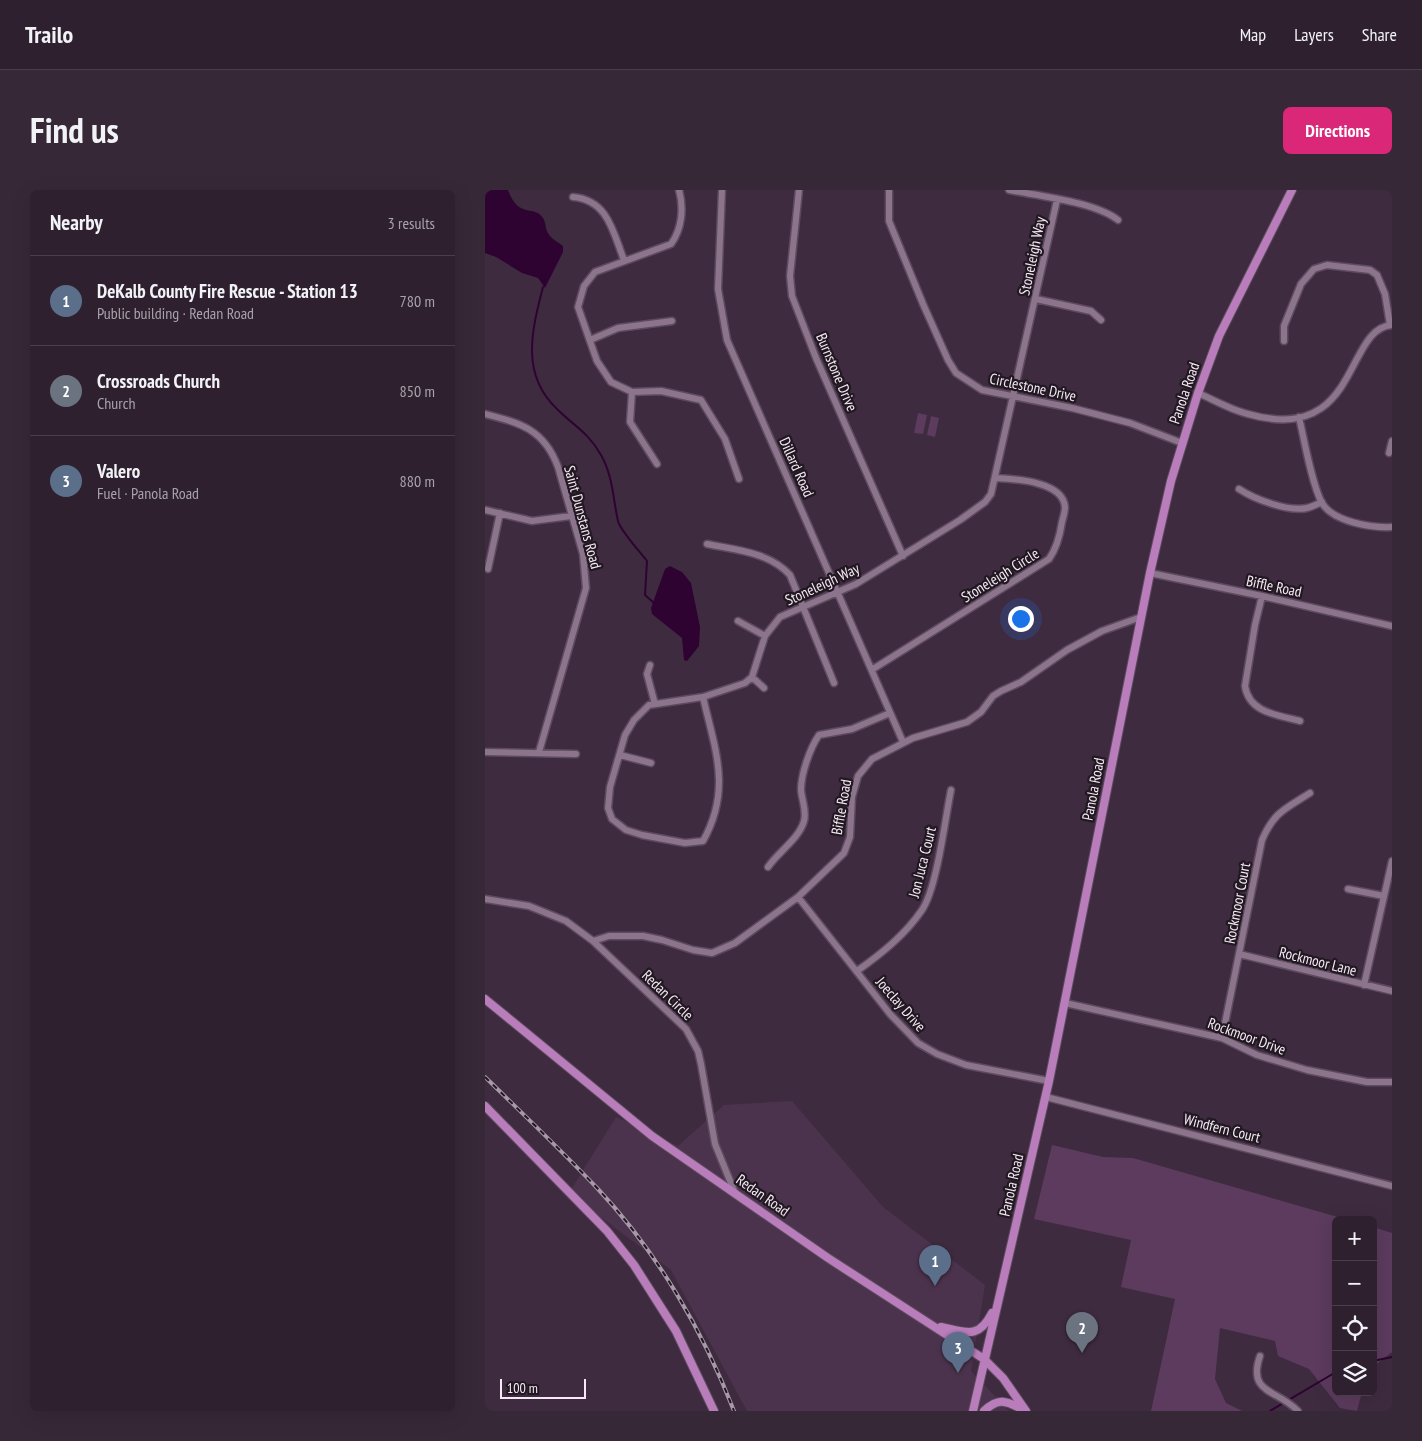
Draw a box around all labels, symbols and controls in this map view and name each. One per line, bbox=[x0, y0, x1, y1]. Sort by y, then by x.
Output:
text: Trailo bbox=[25, 19, 73, 50]
text: Map bbox=[1240, 23, 1266, 46]
text: Layers bbox=[1294, 23, 1334, 46]
text: Share bbox=[1362, 23, 1397, 46]
text: Find us bbox=[30, 107, 119, 153]
button: Directions bbox=[1283, 107, 1392, 154]
text: Nearby bbox=[50, 209, 103, 236]
text: 3 results bbox=[388, 213, 435, 233]
street label: Stoneleigh Way bbox=[1014, 215, 1050, 297]
text: DeKalb County Fire Rescue - Station 13 bbox=[97, 279, 358, 303]
text: 1 bbox=[62, 291, 70, 311]
text: 780 m bbox=[400, 291, 435, 311]
text: Public building · Redan Road bbox=[97, 303, 254, 323]
street label: Burnstone Drive bbox=[812, 330, 862, 414]
street label: Panola Road bbox=[1165, 360, 1203, 426]
text: Crossroads Church bbox=[97, 369, 220, 393]
street label: Circlestone Drive bbox=[988, 369, 1078, 405]
text: 2 bbox=[62, 381, 70, 401]
text: 850 m bbox=[400, 381, 435, 401]
text: Church bbox=[97, 393, 135, 413]
street label: Dillard Road bbox=[775, 434, 819, 500]
text: Valero bbox=[97, 459, 140, 483]
street label: Saint Dunstans Road bbox=[560, 463, 606, 571]
text: 3 bbox=[62, 471, 70, 491]
text: 880 m bbox=[400, 471, 435, 491]
text: Fuel · Panola Road bbox=[97, 483, 199, 503]
street label: Stoneleigh Circle bbox=[958, 544, 1042, 606]
street label: Stoneleigh Way bbox=[782, 558, 863, 609]
street label: Biffle Road bbox=[1245, 571, 1303, 601]
your location bbox=[1008, 606, 1034, 632]
street label: Panola Road bbox=[1078, 756, 1108, 822]
street label: Biffle Road bbox=[827, 778, 855, 836]
street label: Jon Juca Court bbox=[904, 825, 940, 900]
street label: Rockmoor Court bbox=[1220, 861, 1254, 945]
street label: Rockmoor Lane bbox=[1277, 942, 1359, 980]
street label: Redan Circle bbox=[638, 966, 698, 1024]
street label: Joeclay Drive bbox=[871, 972, 930, 1035]
street label: Rockmoor Drive bbox=[1205, 1013, 1289, 1059]
street label: Windfern Court bbox=[1182, 1109, 1262, 1147]
street label: Panola Road bbox=[995, 1152, 1027, 1218]
street label: Redan Road bbox=[733, 1170, 793, 1220]
map controls bbox=[1332, 1216, 1377, 1396]
button: + bbox=[1332, 1216, 1377, 1261]
pin: 1 bbox=[919, 1245, 951, 1286]
button: − bbox=[1332, 1261, 1377, 1306]
button: locate bbox=[1332, 1306, 1377, 1351]
pin: 2 bbox=[1066, 1312, 1098, 1353]
pin: 3 bbox=[942, 1332, 974, 1373]
button: layers bbox=[1332, 1351, 1377, 1396]
scale bar bbox=[500, 1376, 586, 1399]
text: 100 m bbox=[507, 1379, 538, 1397]

